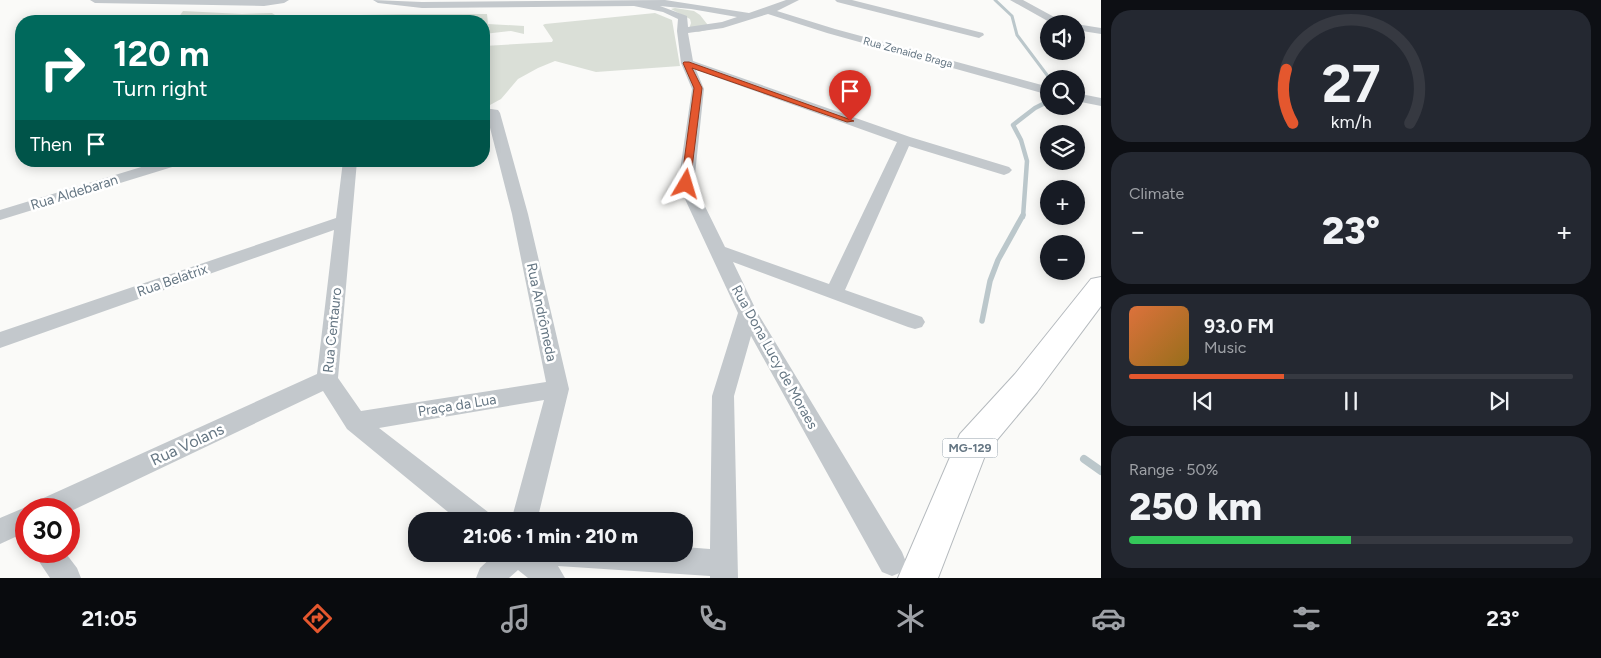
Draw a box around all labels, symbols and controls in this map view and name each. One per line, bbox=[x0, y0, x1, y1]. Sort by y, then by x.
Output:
map controls bbox=[1040, 15, 1085, 280]
button: sound bbox=[1040, 15, 1085, 60]
text: 120 m bbox=[113, 33, 210, 75]
street label: Rua Zenaide Braga bbox=[862, 34, 954, 71]
icon: right bbox=[30, 35, 95, 100]
text: 27 bbox=[1321, 53, 1381, 115]
pin bbox=[829, 70, 871, 121]
button: search bbox=[1040, 70, 1085, 115]
text: Turn right bbox=[113, 75, 208, 102]
icon: arrive bbox=[836, 77, 864, 105]
text: km/h bbox=[1331, 111, 1371, 132]
button: layers bbox=[1040, 125, 1085, 170]
icon: arrive bbox=[82, 130, 110, 158]
text: Then bbox=[30, 133, 72, 156]
position arrow bbox=[659, 157, 711, 209]
street label: Rua Aldebaran bbox=[28, 171, 120, 214]
button: + bbox=[1040, 180, 1085, 225]
text: Climate bbox=[1129, 184, 1184, 203]
text: 23° bbox=[1322, 208, 1380, 254]
text: − bbox=[1129, 214, 1146, 248]
text: + bbox=[1556, 214, 1573, 248]
button: − bbox=[1040, 235, 1085, 280]
street label: Rua Belatrix bbox=[135, 260, 210, 300]
street label: Rua Andrômeda bbox=[523, 261, 560, 363]
street label: Rua Dona Lucy de Moraes bbox=[728, 282, 821, 432]
street label: Rua Centauro bbox=[320, 287, 345, 374]
text: 93.0 FM bbox=[1204, 315, 1274, 338]
text: Music bbox=[1204, 338, 1246, 357]
icon: previous bbox=[1189, 387, 1217, 415]
icon: pause bbox=[1337, 387, 1365, 415]
icon: next bbox=[1485, 387, 1513, 415]
street label: Praça da Lua bbox=[417, 391, 497, 420]
street label: Rua Volans bbox=[147, 419, 227, 470]
road number: MG-129 bbox=[942, 438, 998, 458]
text: Range · 50% bbox=[1129, 460, 1218, 479]
text: 250 km bbox=[1129, 484, 1262, 530]
speed limit sign: 30 bbox=[15, 498, 80, 563]
text: 21:06 · 1 min · 210 m bbox=[463, 525, 638, 548]
icon: directions bbox=[300, 601, 335, 636]
icon: music bbox=[498, 601, 533, 636]
icon: phone bbox=[695, 601, 730, 636]
icon: climate bbox=[893, 601, 928, 636]
icon: car bbox=[1091, 601, 1126, 636]
icon: filters bbox=[1289, 601, 1324, 636]
text: 21:05 bbox=[81, 605, 137, 632]
text: 23° bbox=[1486, 605, 1520, 632]

